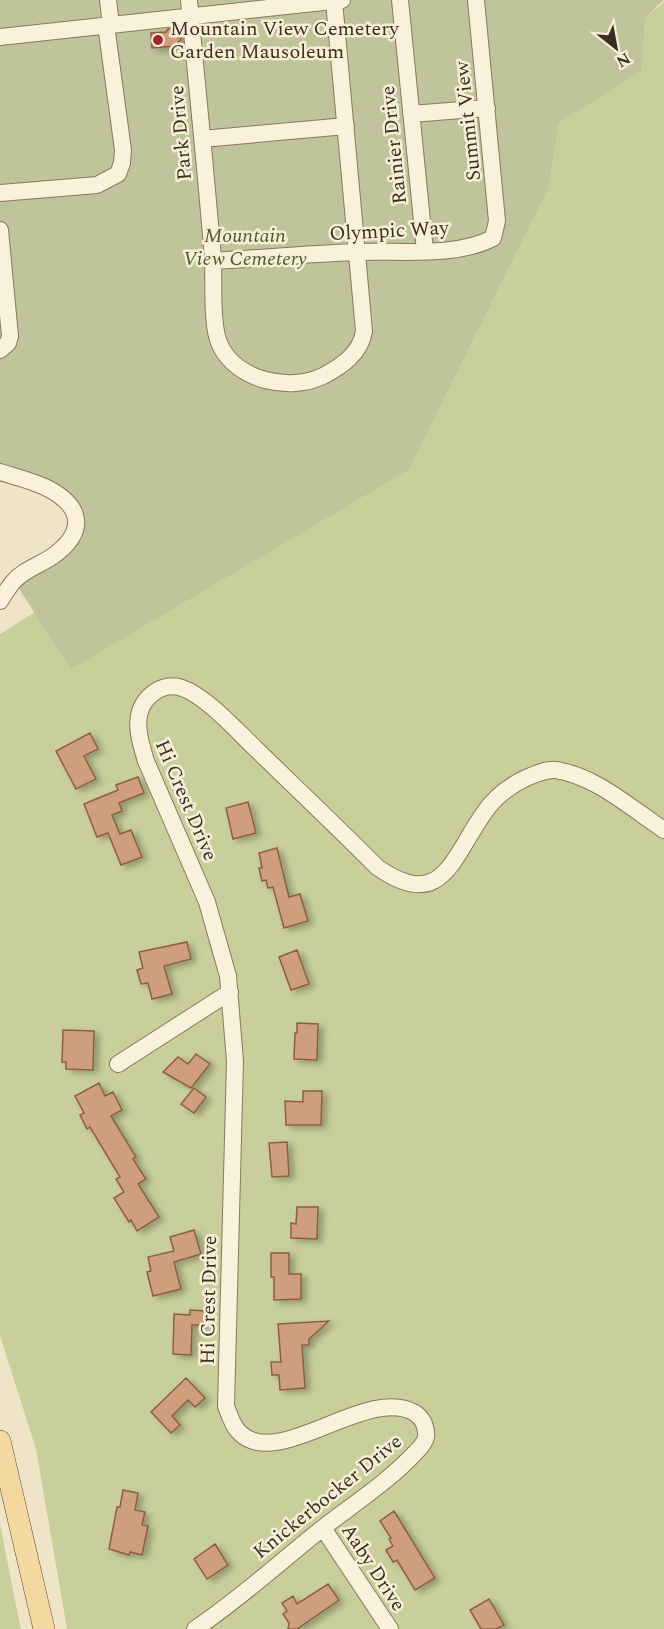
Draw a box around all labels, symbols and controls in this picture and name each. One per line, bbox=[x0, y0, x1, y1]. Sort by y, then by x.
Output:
place label: Mountain View Cemetery Garden Mausoleum bbox=[170, 14, 400, 67]
north arrow bbox=[586, 18, 646, 78]
marker: Mountain View Cemetery Garden Mausoleum bbox=[151, 33, 165, 47]
text: N bbox=[611, 46, 635, 74]
street label: Summit View bbox=[447, 59, 489, 182]
street label: Park Drive bbox=[162, 84, 200, 182]
street label: Rainier Drive bbox=[373, 84, 415, 206]
street label: Olympic Way bbox=[329, 213, 451, 249]
park label: Mountain View Cemetery bbox=[183, 221, 307, 274]
street label: Hi Crest Drive bbox=[147, 735, 225, 866]
street label: Hi Crest Drive bbox=[193, 1235, 225, 1365]
street label: Knickerbocker Drive bbox=[247, 1427, 409, 1566]
street label: Aaby Drive bbox=[334, 1518, 413, 1617]

